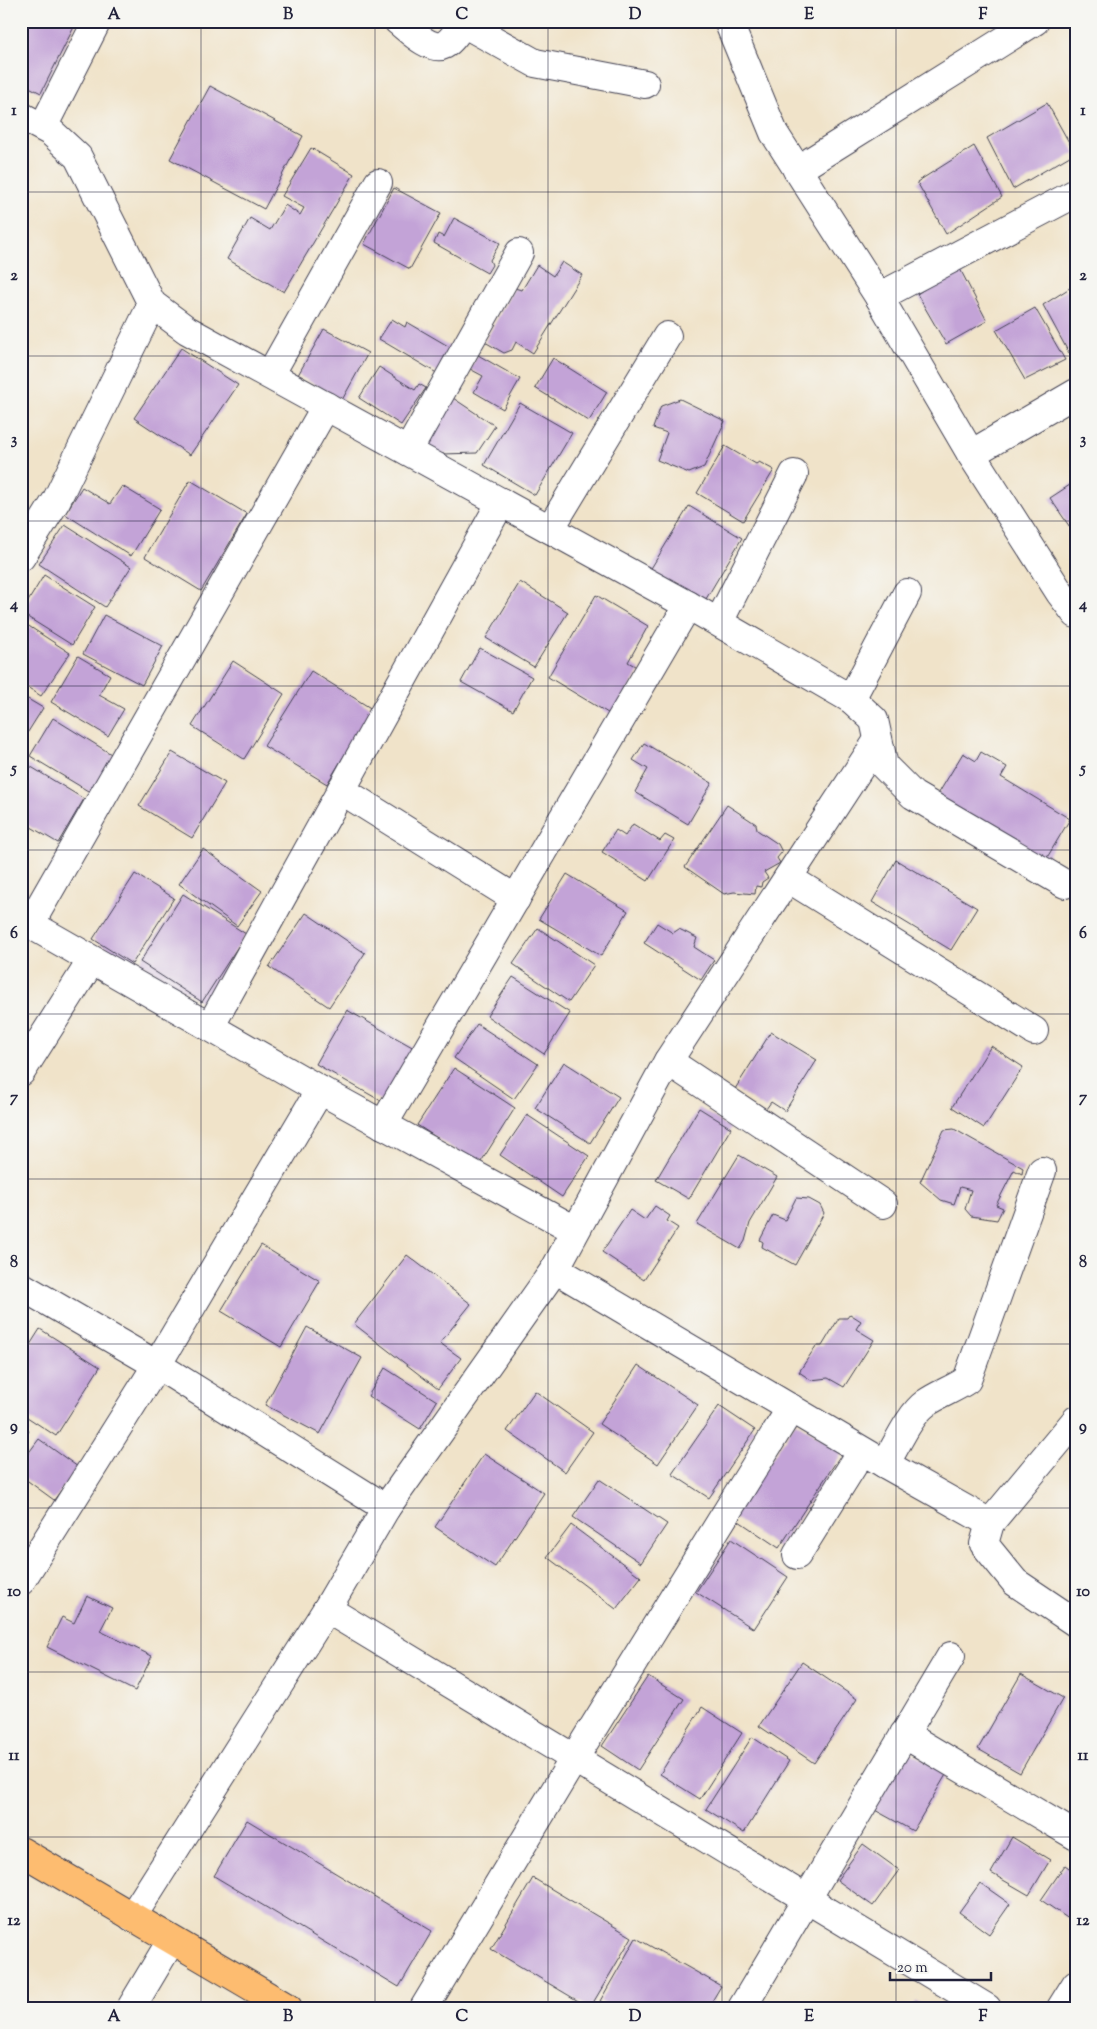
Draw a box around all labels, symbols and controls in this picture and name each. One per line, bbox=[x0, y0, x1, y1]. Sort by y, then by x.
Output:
text: A bbox=[108, 4, 121, 27]
text: B bbox=[283, 4, 293, 27]
text: C bbox=[456, 4, 469, 27]
text: D bbox=[629, 4, 642, 27]
text: E bbox=[804, 4, 814, 27]
text: F bbox=[979, 4, 988, 27]
text: 1 bbox=[11, 100, 17, 123]
text: 1 bbox=[1080, 100, 1086, 123]
text: 2 bbox=[10, 265, 18, 288]
text: 2 bbox=[1079, 265, 1087, 288]
text: 3 bbox=[11, 429, 18, 452]
text: 3 bbox=[1080, 429, 1087, 452]
text: 4 bbox=[9, 594, 18, 617]
text: 4 bbox=[1078, 594, 1087, 617]
text: 5 bbox=[9, 758, 17, 781]
text: 5 bbox=[1078, 758, 1086, 781]
text: 6 bbox=[10, 923, 18, 946]
text: 6 bbox=[1079, 923, 1087, 946]
text: 7 bbox=[10, 1087, 19, 1110]
text: 7 bbox=[1079, 1087, 1088, 1110]
text: 8 bbox=[10, 1252, 18, 1275]
text: 8 bbox=[1079, 1252, 1087, 1275]
text: 9 bbox=[10, 1416, 18, 1439]
text: 9 bbox=[1079, 1416, 1087, 1439]
text: 10 bbox=[7, 1581, 21, 1604]
text: 10 bbox=[1076, 1581, 1090, 1604]
text: 11 bbox=[9, 1745, 20, 1768]
text: 11 bbox=[1078, 1745, 1089, 1768]
text: 12 bbox=[8, 1910, 21, 1933]
text: 12 bbox=[1077, 1910, 1090, 1933]
scale bar bbox=[890, 1949, 991, 1981]
text: 20 m bbox=[897, 1958, 928, 1979]
text: A bbox=[108, 2006, 121, 2029]
text: B bbox=[283, 2006, 293, 2029]
text: C bbox=[456, 2006, 469, 2029]
text: D bbox=[629, 2006, 642, 2029]
text: E bbox=[804, 2006, 814, 2029]
text: F bbox=[979, 2006, 988, 2029]

